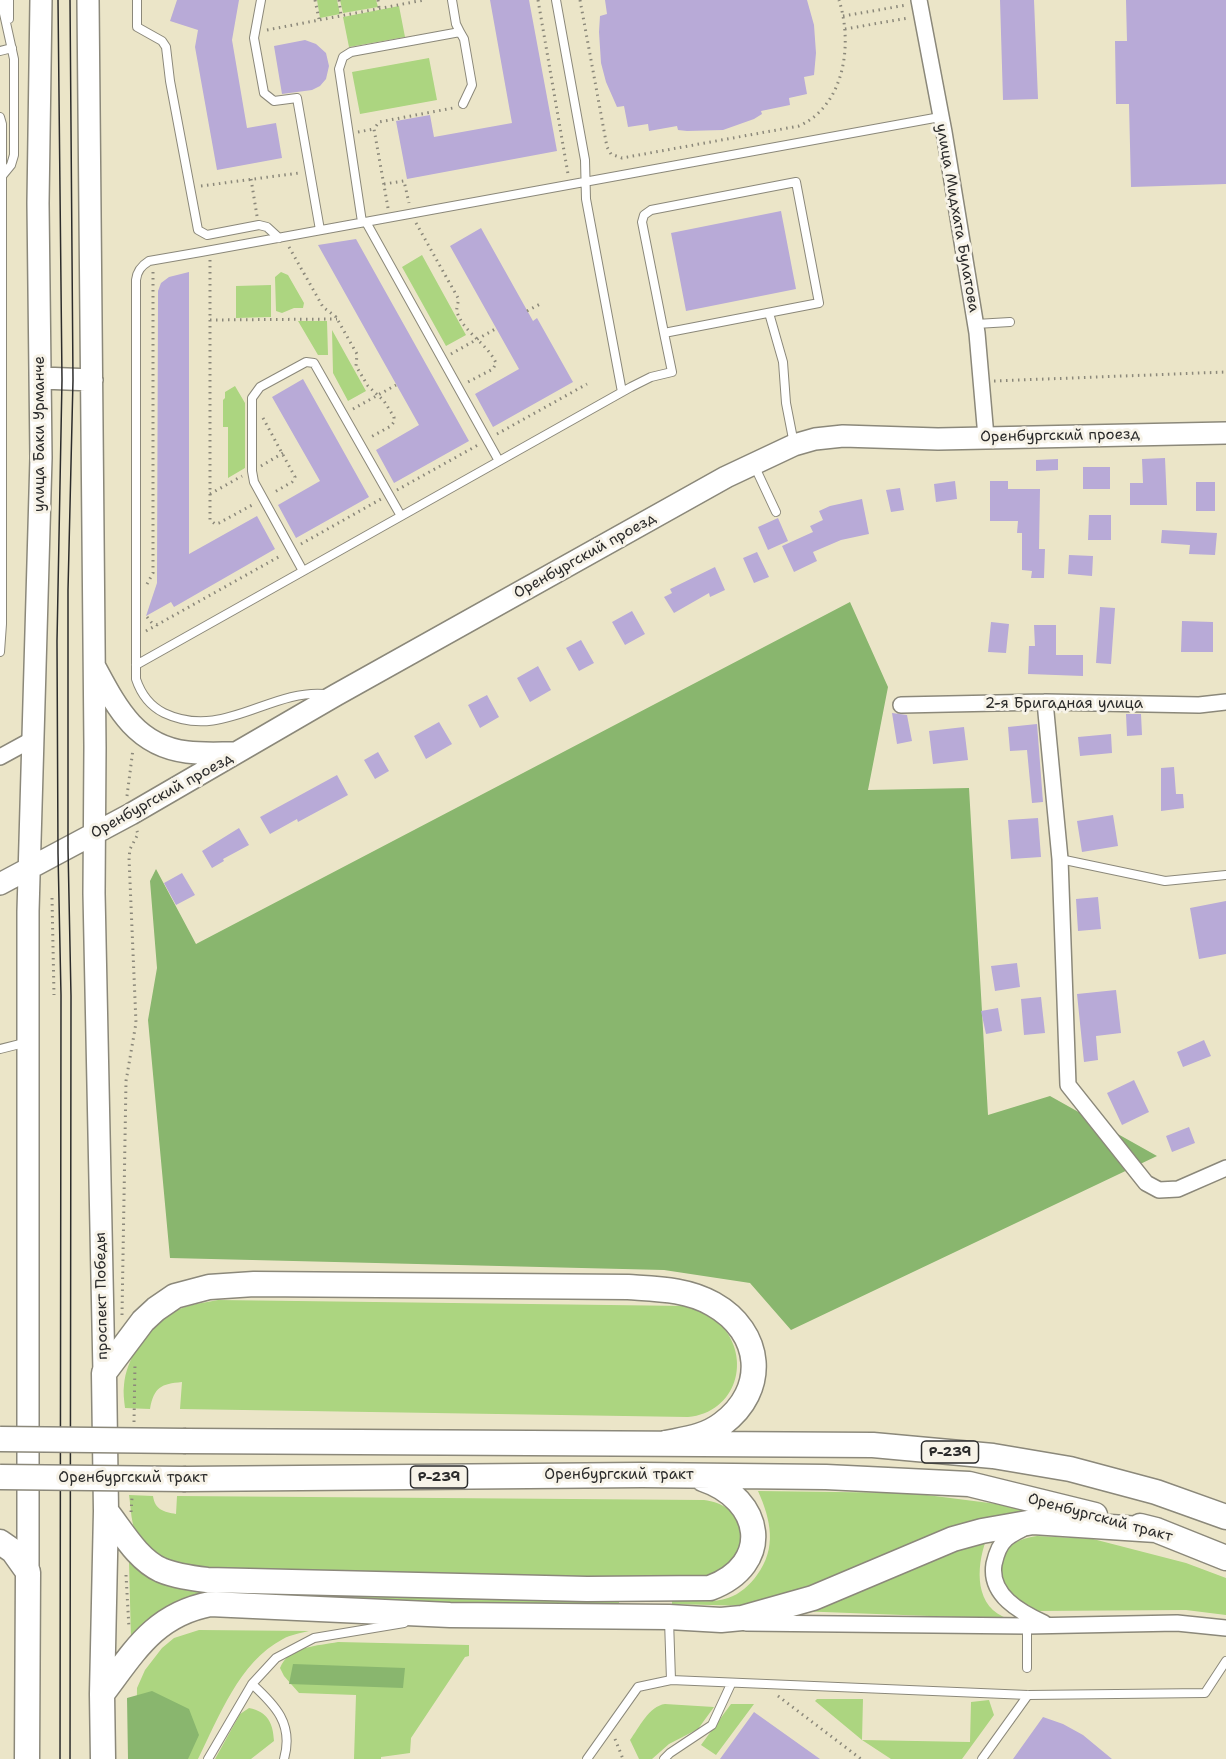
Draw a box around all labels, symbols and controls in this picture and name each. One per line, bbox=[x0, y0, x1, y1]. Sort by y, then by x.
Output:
street label: улица Мидхата Булатова bbox=[932, 122, 982, 314]
street label: улица Баки Урманче bbox=[31, 356, 49, 512]
street label: Оренбургский проезд bbox=[980, 426, 1140, 446]
street label: Оренбургский проезд bbox=[511, 509, 659, 603]
street label: 2-я Бригадная улица bbox=[985, 695, 1143, 713]
street label: Оренбургский проезд bbox=[88, 749, 236, 843]
street label: проспект Победы bbox=[92, 1232, 112, 1360]
road number: Р-239 bbox=[922, 1441, 978, 1463]
road number: Р-239 bbox=[410, 1466, 468, 1488]
street label: Оренбургский тракт bbox=[544, 1466, 694, 1484]
street label: Оренбургский тракт bbox=[58, 1469, 208, 1487]
street label: Оренбургский тракт bbox=[1026, 1490, 1174, 1546]

